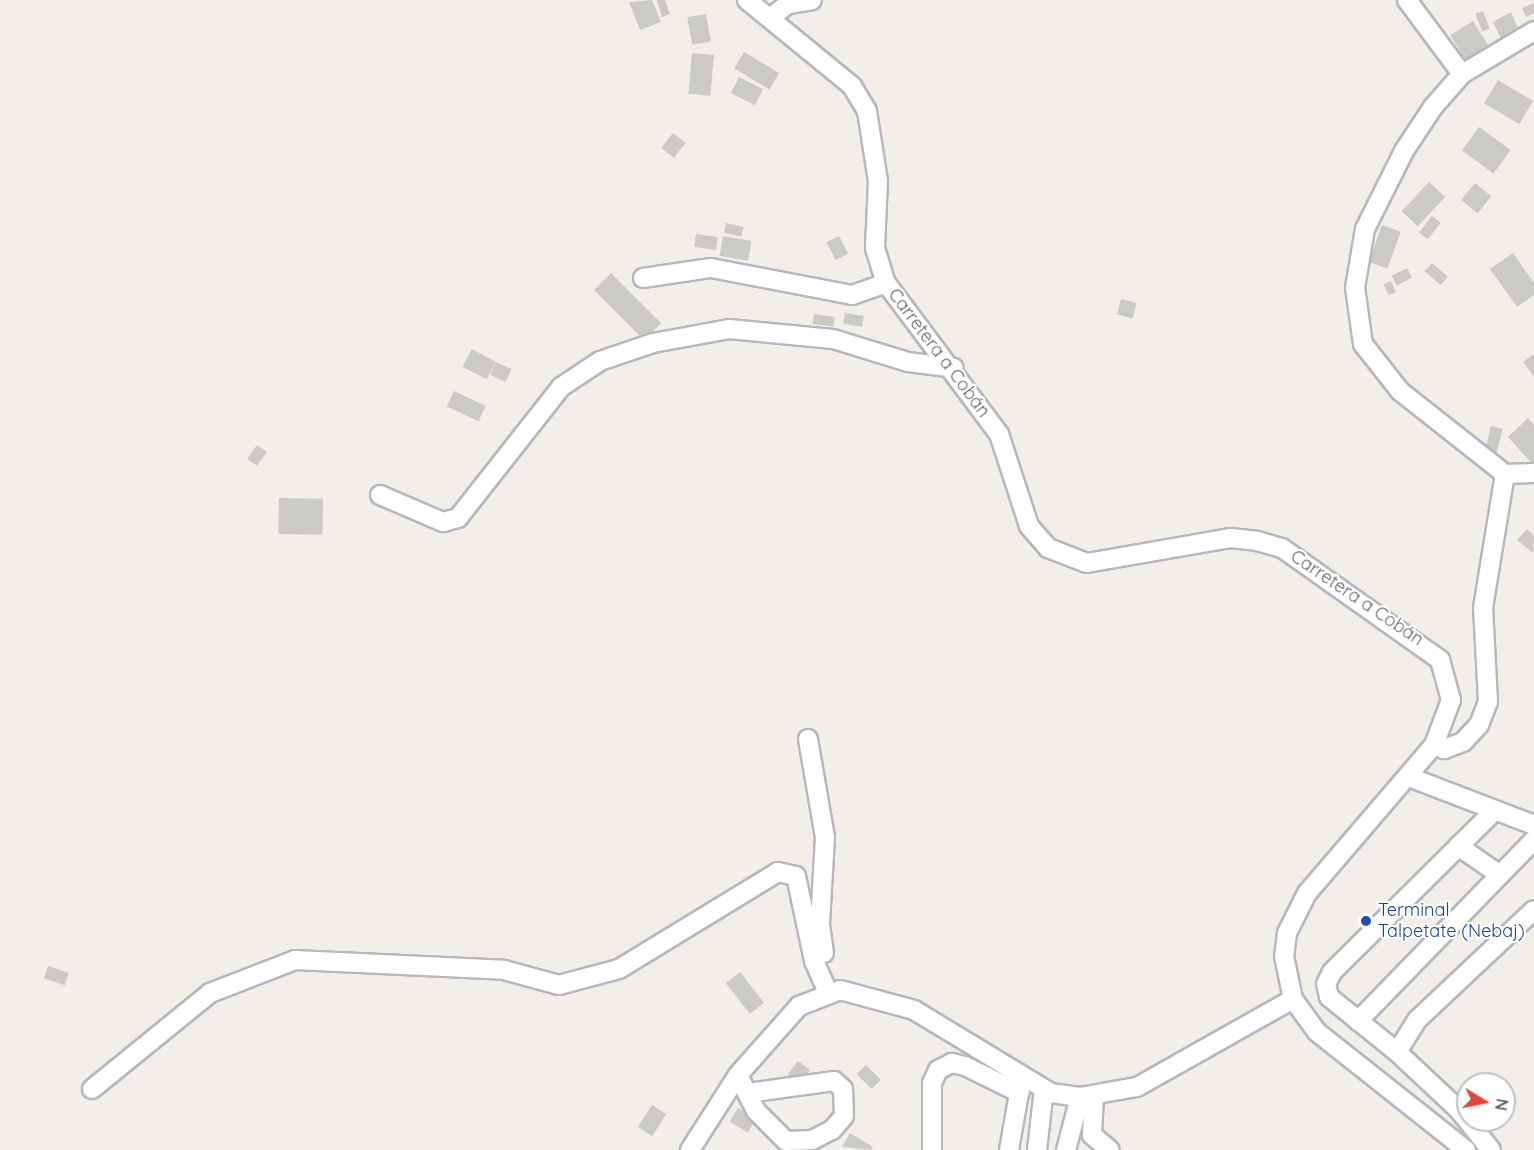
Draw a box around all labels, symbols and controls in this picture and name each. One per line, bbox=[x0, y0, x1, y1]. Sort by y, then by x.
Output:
street label: Carretera a Cobán bbox=[884, 284, 994, 422]
street label: Carretera a Cobán bbox=[1286, 546, 1428, 650]
place label: Terminal Talpetate (Nebaj) bbox=[1378, 900, 1525, 942]
marker: Terminal Talpetate (Nebaj) bbox=[1359, 914, 1373, 928]
north arrow bbox=[1456, 1072, 1516, 1132]
text: N bbox=[1491, 1097, 1513, 1112]

